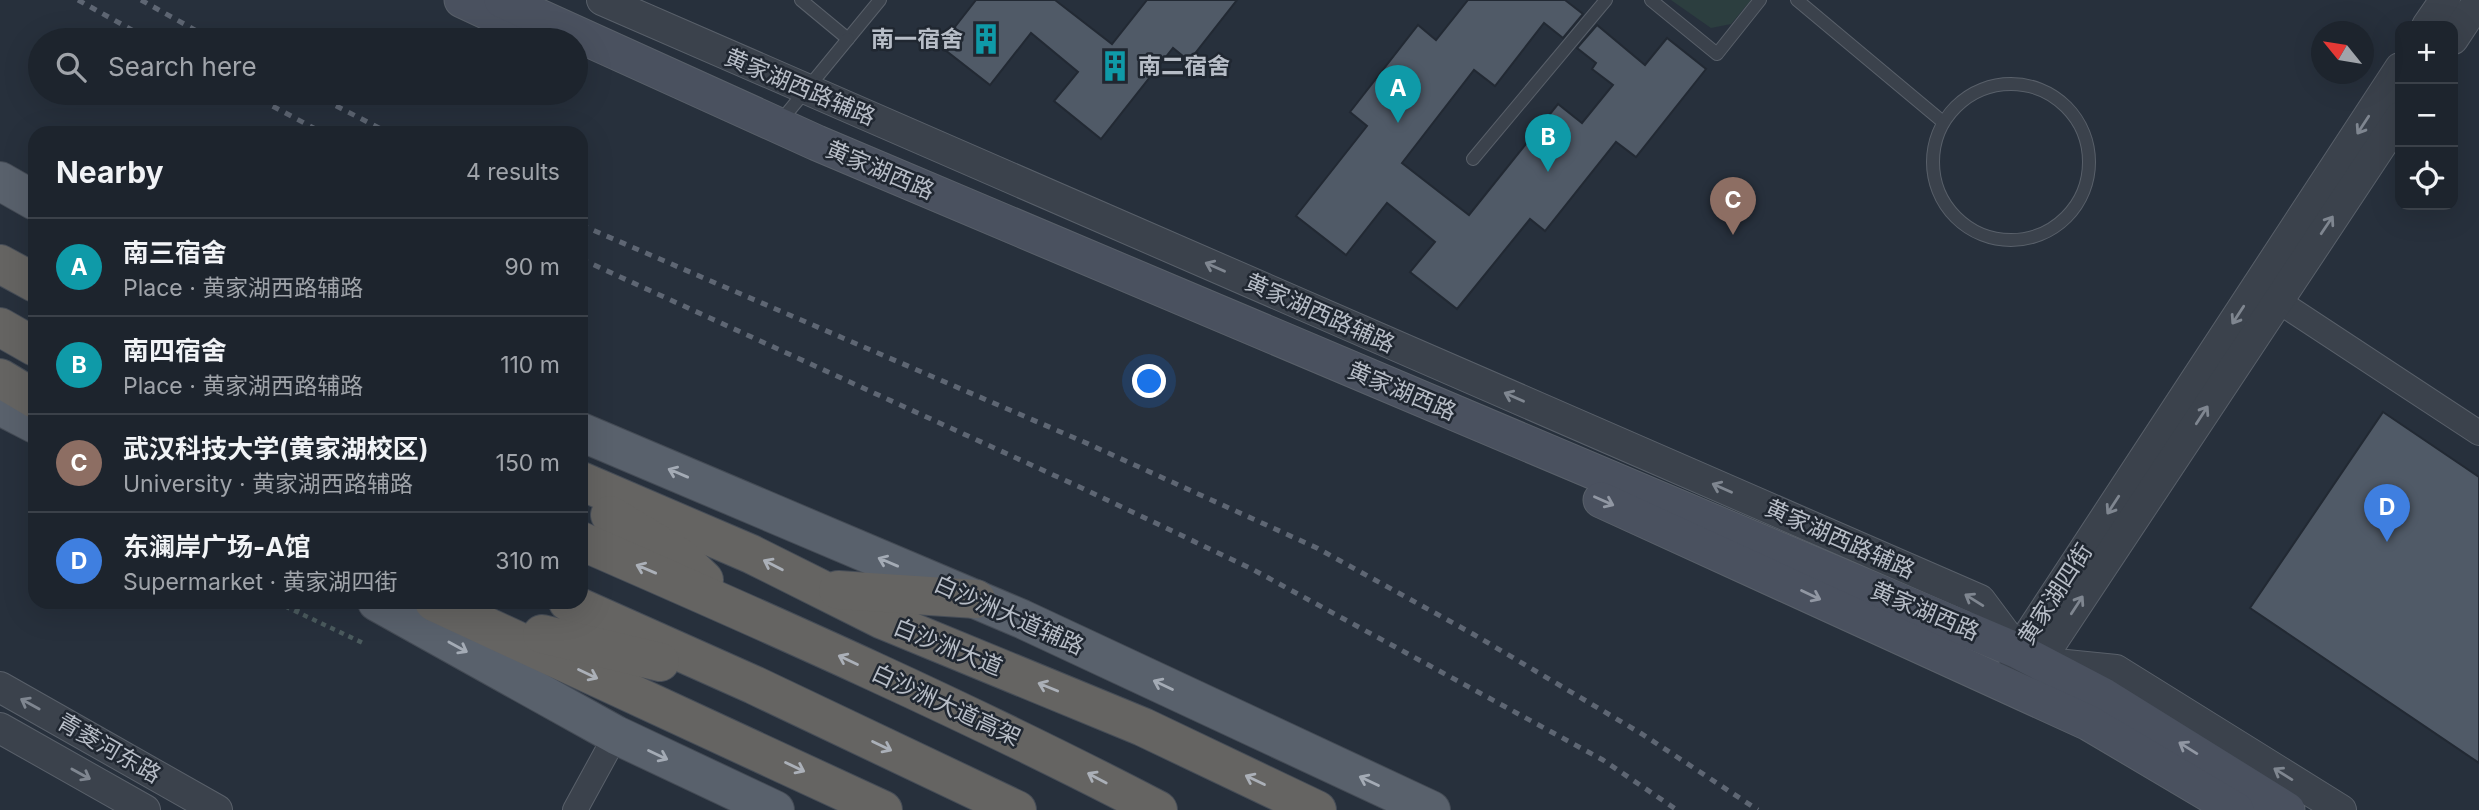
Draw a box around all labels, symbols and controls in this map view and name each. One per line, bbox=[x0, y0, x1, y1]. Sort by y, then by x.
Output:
north arrow bbox=[2311, 21, 2374, 84]
map controls bbox=[2395, 21, 2458, 210]
button: + bbox=[2395, 21, 2458, 84]
building icon: 南一宿舍 bbox=[969, 22, 1003, 56]
place label: 南一宿舍 bbox=[871, 25, 963, 53]
search box bbox=[28, 28, 588, 105]
street label: 黄家湖西路辅路 bbox=[720, 43, 880, 131]
icon: search bbox=[52, 48, 90, 86]
building icon: 南二宿舍 bbox=[1098, 49, 1132, 83]
text: Search here bbox=[108, 51, 257, 82]
place label: 南二宿舍 bbox=[1138, 52, 1230, 80]
pin: A bbox=[1375, 65, 1421, 123]
button: − bbox=[2395, 84, 2458, 147]
pin: B bbox=[1525, 114, 1571, 172]
one-way arrow bbox=[2356, 115, 2370, 134]
street label: 黄家湖西路 bbox=[822, 135, 938, 205]
button: locate bbox=[2395, 147, 2458, 210]
text: Nearby bbox=[56, 154, 164, 190]
text: 4 results bbox=[466, 158, 560, 186]
pin: C bbox=[1710, 177, 1756, 235]
one-way arrow bbox=[2320, 216, 2335, 235]
text: 南三宿舍 bbox=[123, 237, 227, 268]
text: A bbox=[70, 253, 88, 281]
text: 90 m bbox=[505, 253, 560, 281]
one-way arrow bbox=[1205, 260, 1226, 273]
street label: 黄家湖西路辅路 bbox=[1241, 267, 1399, 359]
text: Place · 黄家湖西路辅路 bbox=[123, 274, 363, 302]
one-way arrow bbox=[2231, 305, 2245, 324]
text: 南四宿舍 bbox=[123, 335, 227, 366]
text: B bbox=[71, 351, 87, 379]
text: 110 m bbox=[500, 351, 560, 379]
street label: 黄家湖西路 bbox=[1344, 356, 1460, 426]
your location bbox=[1132, 364, 1166, 398]
text: Place · 黄家湖西路辅路 bbox=[123, 372, 363, 400]
one-way arrow bbox=[1503, 390, 1525, 403]
one-way arrow bbox=[2194, 406, 2209, 425]
text: 武汉科技大学(黄家湖校区) bbox=[123, 433, 429, 464]
text: C bbox=[70, 449, 88, 477]
text: 150 m bbox=[496, 449, 560, 477]
one-way arrow bbox=[668, 466, 690, 479]
text: University · 黄家湖西路辅路 bbox=[123, 470, 413, 498]
one-way arrow bbox=[1712, 481, 1733, 494]
pin: D bbox=[2364, 484, 2410, 542]
street label: 黄家湖西路辅路 bbox=[1761, 493, 1919, 585]
one-way arrow bbox=[1593, 495, 1614, 508]
one-way arrow bbox=[2106, 495, 2120, 515]
text: 东澜岸广场-A馆 bbox=[123, 531, 311, 562]
street label: 黄家湖四街 bbox=[2012, 538, 2098, 650]
text: D bbox=[71, 547, 87, 575]
text: 310 m bbox=[495, 547, 560, 575]
one-way arrow bbox=[878, 555, 899, 568]
one-way arrow bbox=[763, 557, 784, 571]
one-way arrow bbox=[636, 562, 657, 575]
text: Supermarket · 黄家湖四街 bbox=[123, 568, 398, 596]
street label: 白沙洲大道辅路 bbox=[930, 570, 1088, 660]
street label: 黄家湖西路 bbox=[1867, 576, 1983, 646]
one-way arrow bbox=[1800, 589, 1821, 603]
one-way arrow bbox=[1964, 593, 1984, 607]
one-way arrow bbox=[2069, 596, 2084, 615]
street label: 白沙洲大道 bbox=[890, 613, 1006, 681]
one-way arrow bbox=[447, 641, 468, 654]
one-way arrow bbox=[838, 653, 859, 666]
street label: 白沙洲大道高架 bbox=[867, 658, 1025, 752]
one-way arrow bbox=[577, 668, 598, 681]
one-way arrow bbox=[1153, 677, 1174, 691]
one-way arrow bbox=[1037, 680, 1059, 693]
one-way arrow bbox=[20, 697, 41, 710]
street label: 青菱河东路 bbox=[52, 707, 166, 789]
one-way arrow bbox=[871, 739, 892, 753]
one-way arrow bbox=[2178, 741, 2198, 755]
one-way arrow bbox=[647, 748, 668, 762]
one-way arrow bbox=[784, 761, 805, 774]
one-way arrow bbox=[2273, 766, 2293, 780]
one-way arrow bbox=[70, 767, 90, 781]
one-way arrow bbox=[1088, 771, 1108, 785]
one-way arrow bbox=[1245, 773, 1266, 787]
one-way arrow bbox=[1359, 774, 1380, 787]

